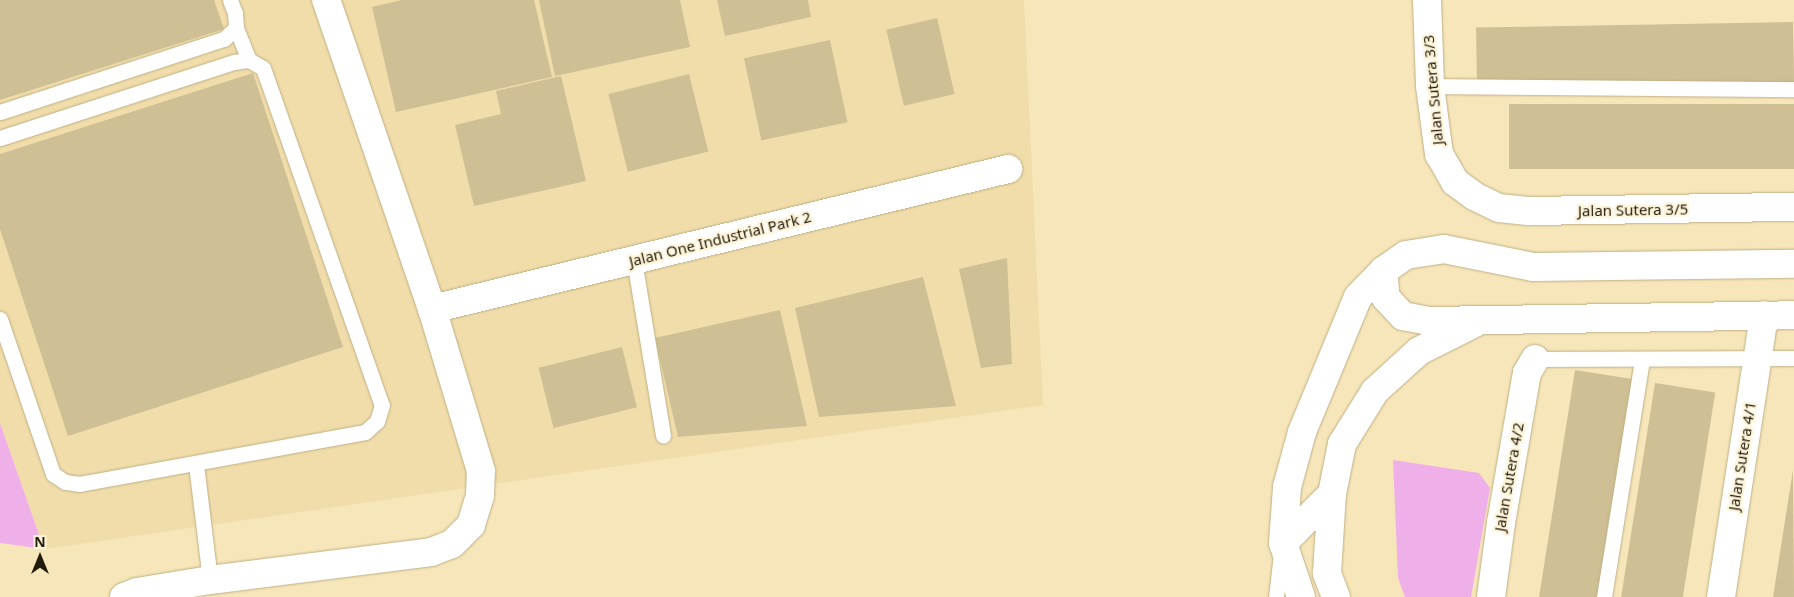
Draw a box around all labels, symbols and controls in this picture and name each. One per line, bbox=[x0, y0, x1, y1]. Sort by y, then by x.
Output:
street label: Jalan Sutera 3/3 bbox=[1419, 34, 1447, 146]
street label: Jalan Sutera 3/5 bbox=[1578, 200, 1688, 220]
street label: Jalan One Industrial Park 2 bbox=[627, 208, 813, 270]
street label: Jalan Sutera 4/1 bbox=[1724, 400, 1760, 512]
street label: Jalan Sutera 4/2 bbox=[1491, 421, 1527, 533]
north arrow bbox=[15, 532, 65, 582]
text: N bbox=[34, 532, 46, 551]

